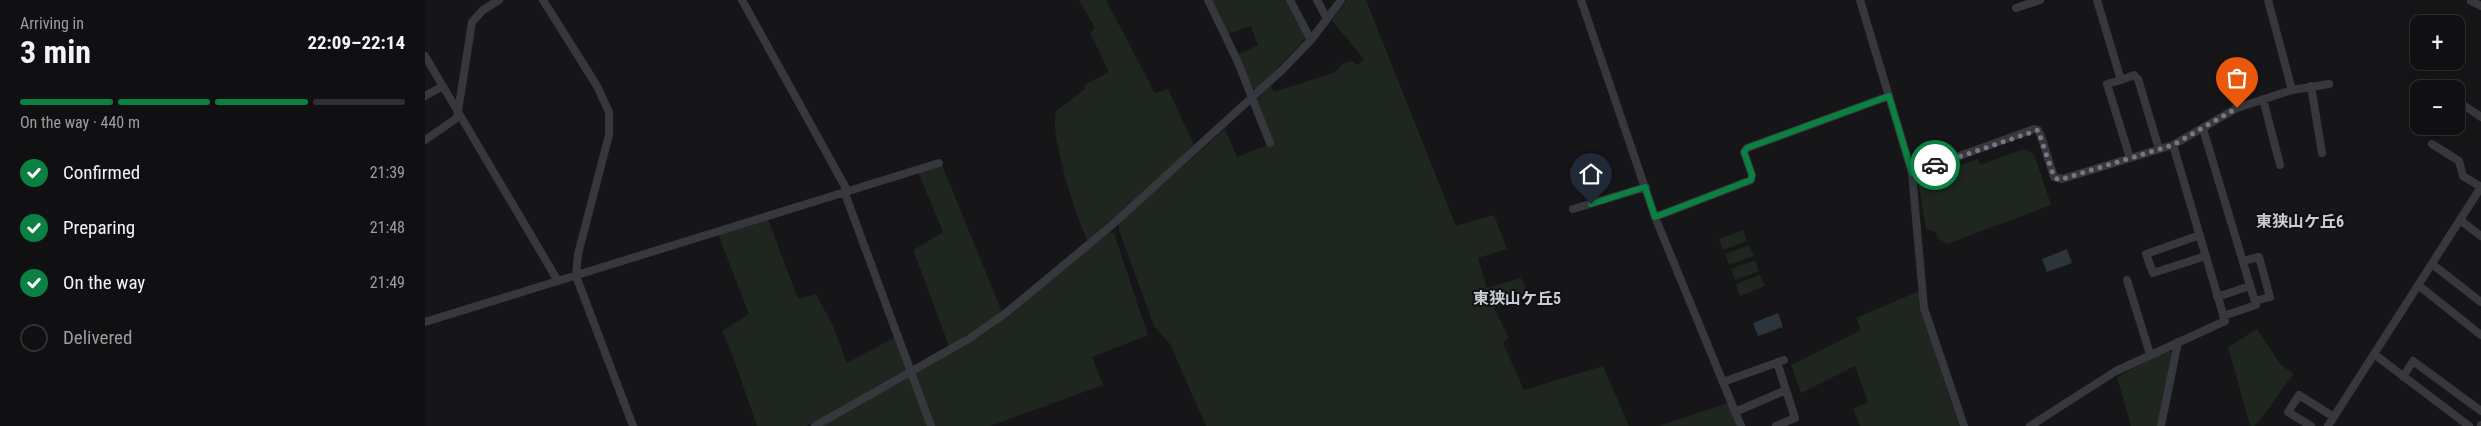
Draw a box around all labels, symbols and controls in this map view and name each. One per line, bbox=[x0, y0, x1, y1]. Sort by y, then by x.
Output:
text: Arriving in bbox=[20, 14, 84, 33]
map controls bbox=[2410, 15, 2465, 135]
button: + bbox=[2410, 15, 2465, 70]
text: 22:09–22:14 bbox=[307, 31, 405, 54]
text: 3 min bbox=[20, 33, 91, 71]
pin bbox=[2216, 57, 2258, 108]
icon: bag bbox=[2223, 64, 2251, 92]
button: − bbox=[2410, 80, 2465, 135]
text: On the way · 440 m bbox=[20, 113, 140, 132]
courier bbox=[1910, 140, 1960, 190]
icon: car bbox=[1921, 151, 1949, 179]
pin bbox=[1570, 153, 1612, 204]
icon: check bbox=[20, 159, 48, 187]
icon: home bbox=[1577, 160, 1605, 188]
text: Confirmed bbox=[63, 161, 140, 184]
text: 21:39 bbox=[370, 163, 405, 182]
district label: 東狭山ケ丘6 bbox=[2256, 212, 2344, 231]
icon: check bbox=[20, 214, 48, 242]
text: Preparing bbox=[63, 216, 135, 239]
text: 21:48 bbox=[370, 218, 405, 237]
icon: check bbox=[20, 269, 48, 297]
text: On the way bbox=[63, 271, 145, 294]
text: 21:49 bbox=[370, 273, 405, 292]
district label: 東狭山ケ丘5 bbox=[1473, 289, 1561, 308]
text: Delivered bbox=[63, 326, 132, 349]

